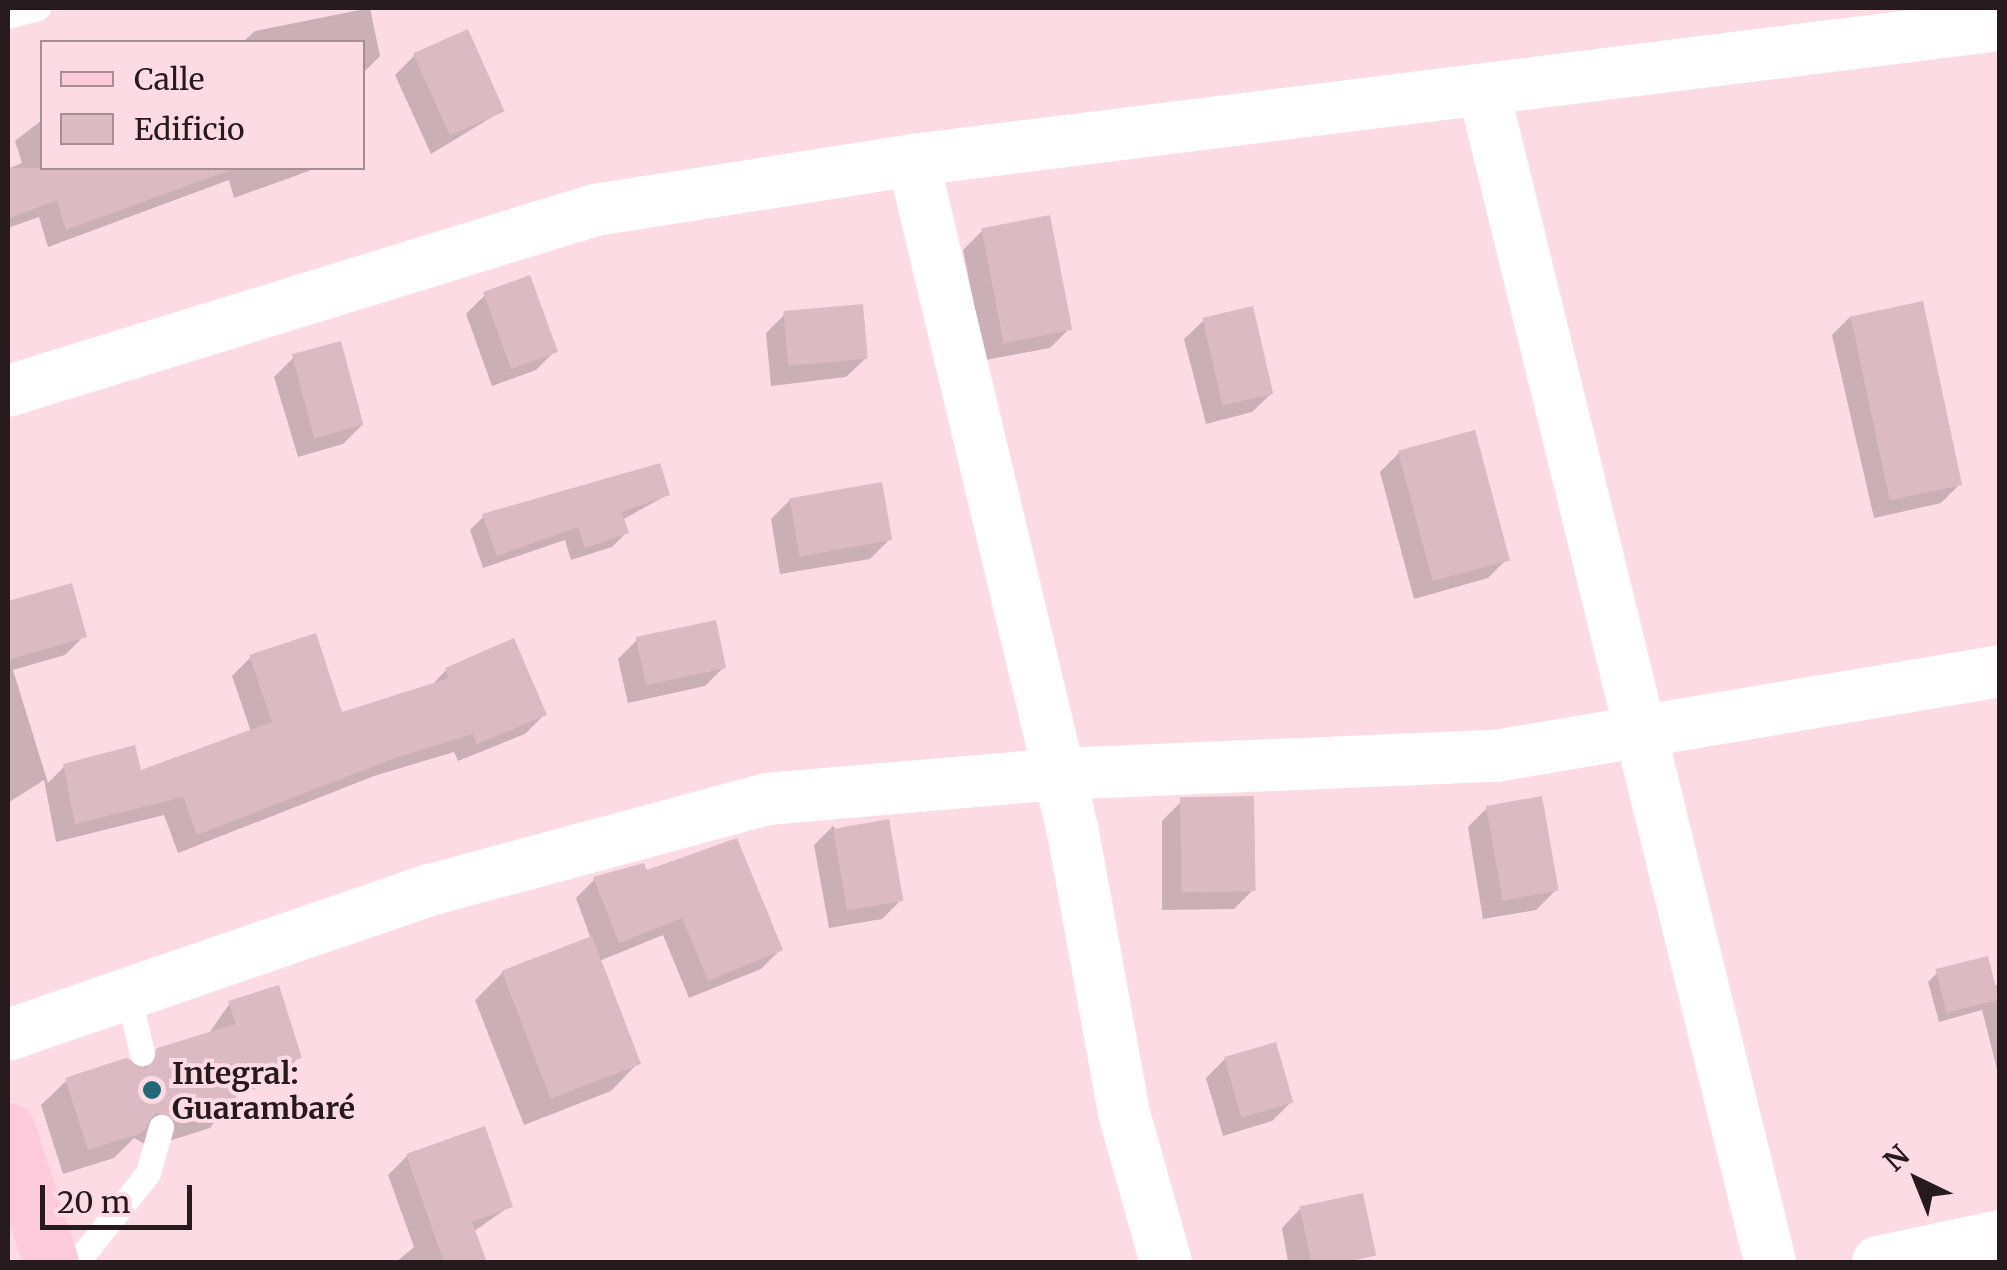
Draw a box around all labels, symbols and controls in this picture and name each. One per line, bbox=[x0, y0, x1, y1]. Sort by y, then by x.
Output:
legend bbox=[40, 40, 365, 170]
text: Calle bbox=[134, 60, 204, 98]
text: Edificio bbox=[134, 110, 245, 148]
place label: Integral: Guarambaré bbox=[172, 1055, 355, 1126]
marker: Integral: Guarambaré bbox=[141, 1079, 163, 1101]
north arrow bbox=[1867, 1130, 1967, 1230]
text: N bbox=[1876, 1137, 1917, 1179]
scale bar bbox=[45, 1165, 198, 1227]
text: 20 m bbox=[57, 1183, 130, 1221]

